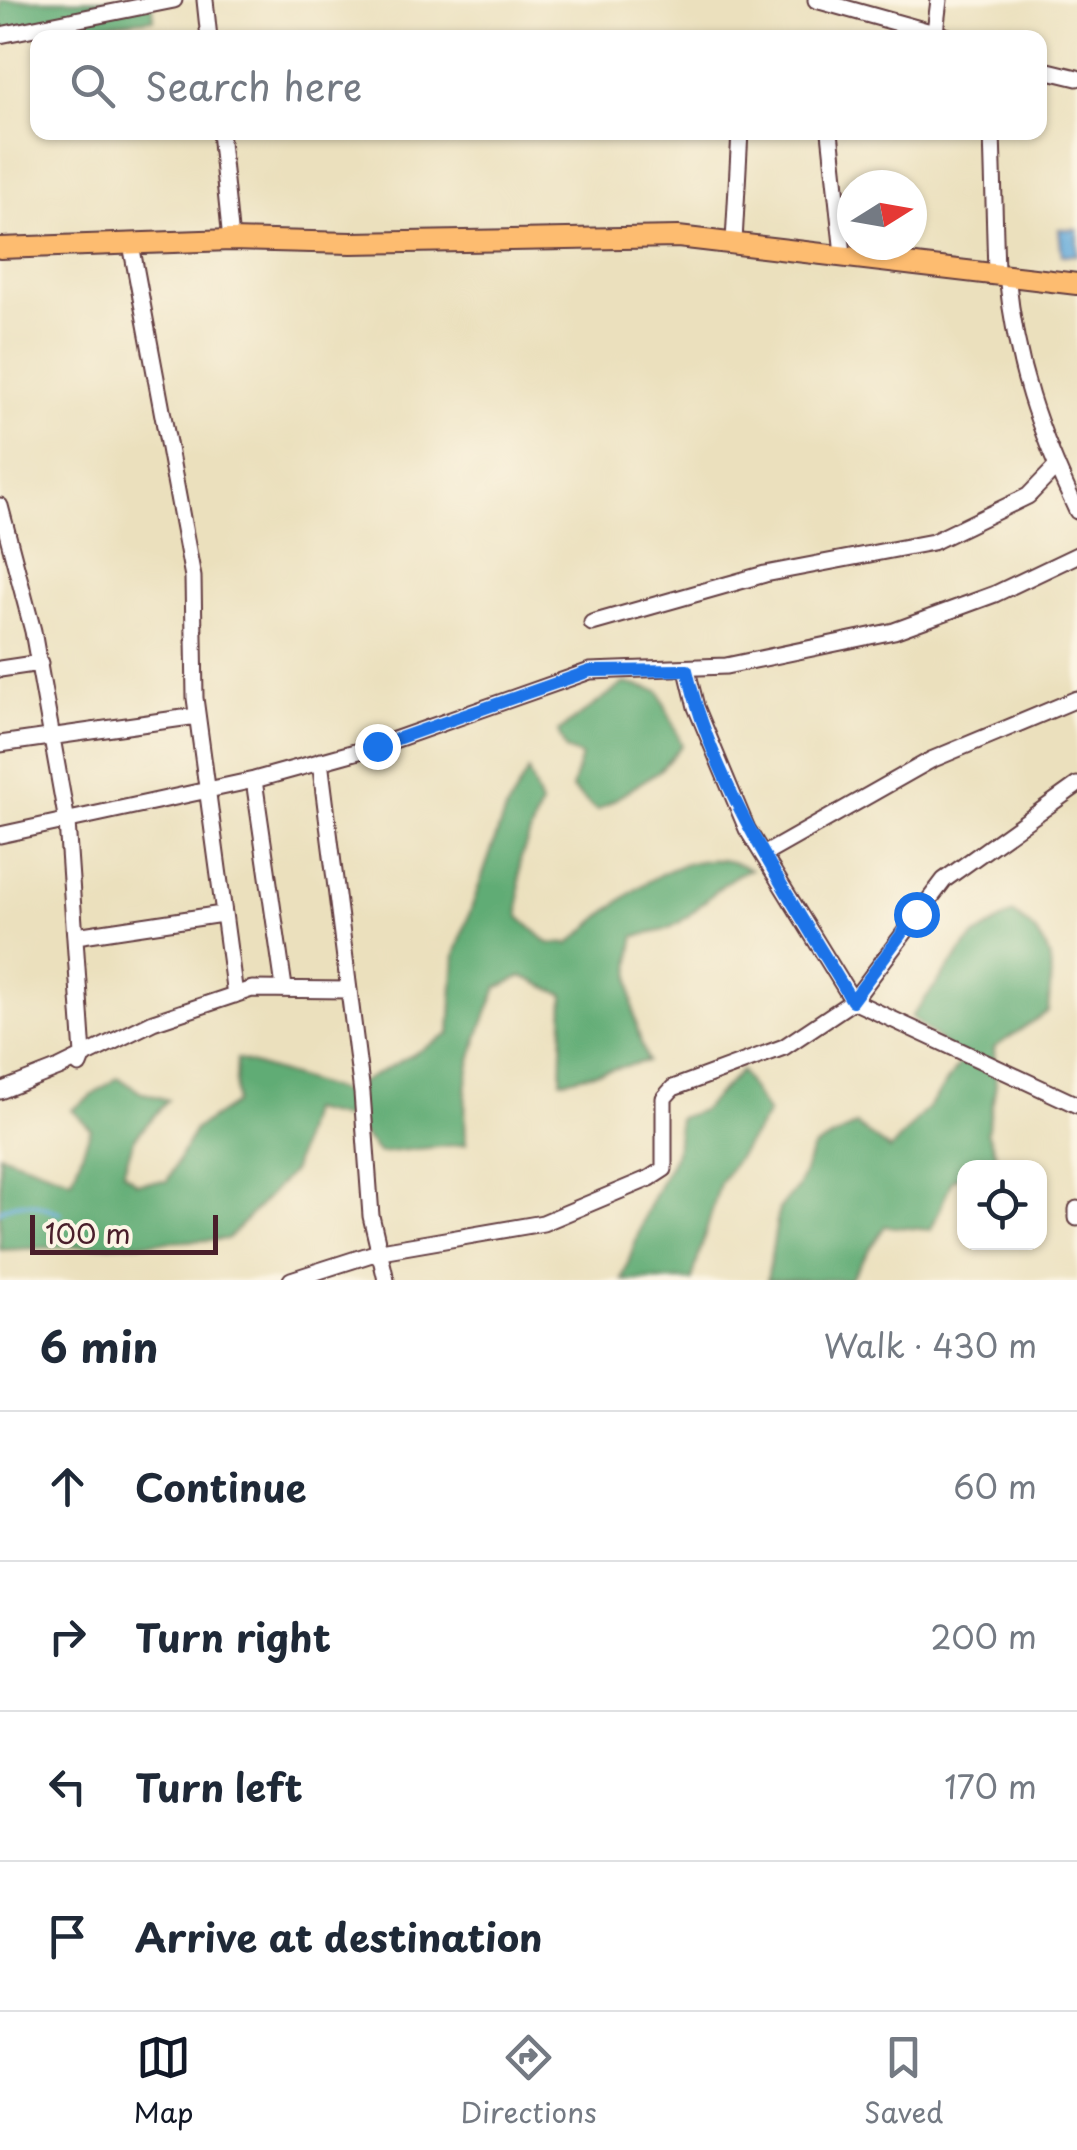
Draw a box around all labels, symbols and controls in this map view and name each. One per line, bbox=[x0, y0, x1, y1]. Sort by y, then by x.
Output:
search box bbox=[30, 30, 1047, 140]
text: Search here bbox=[145, 57, 362, 114]
icon: search bbox=[65, 58, 120, 113]
north arrow bbox=[837, 170, 927, 260]
route end bbox=[355, 724, 401, 770]
route start bbox=[894, 892, 940, 938]
map controls bbox=[957, 1160, 1047, 1250]
button: locate bbox=[957, 1160, 1047, 1250]
scale bar bbox=[30, 1210, 218, 1254]
text: 100 m bbox=[45, 1211, 131, 1254]
text: 6 min bbox=[40, 1314, 159, 1377]
text: Walk · 430 m bbox=[824, 1321, 1037, 1369]
text: Continue bbox=[135, 1458, 306, 1515]
icon: ahead bbox=[40, 1459, 95, 1514]
text: 60 m bbox=[953, 1462, 1037, 1510]
text: Turn right bbox=[135, 1608, 331, 1665]
icon: right bbox=[40, 1609, 95, 1664]
text: 200 m bbox=[930, 1612, 1037, 1660]
text: Turn left bbox=[135, 1758, 303, 1815]
icon: left bbox=[40, 1759, 95, 1814]
text: 170 m bbox=[944, 1762, 1037, 1810]
text: Arrive at destination bbox=[135, 1908, 543, 1965]
icon: arrive bbox=[40, 1909, 95, 1964]
tab: Map bbox=[134, 2030, 193, 2133]
tab: Directions bbox=[461, 2030, 597, 2133]
tab: Saved bbox=[864, 2030, 943, 2133]

